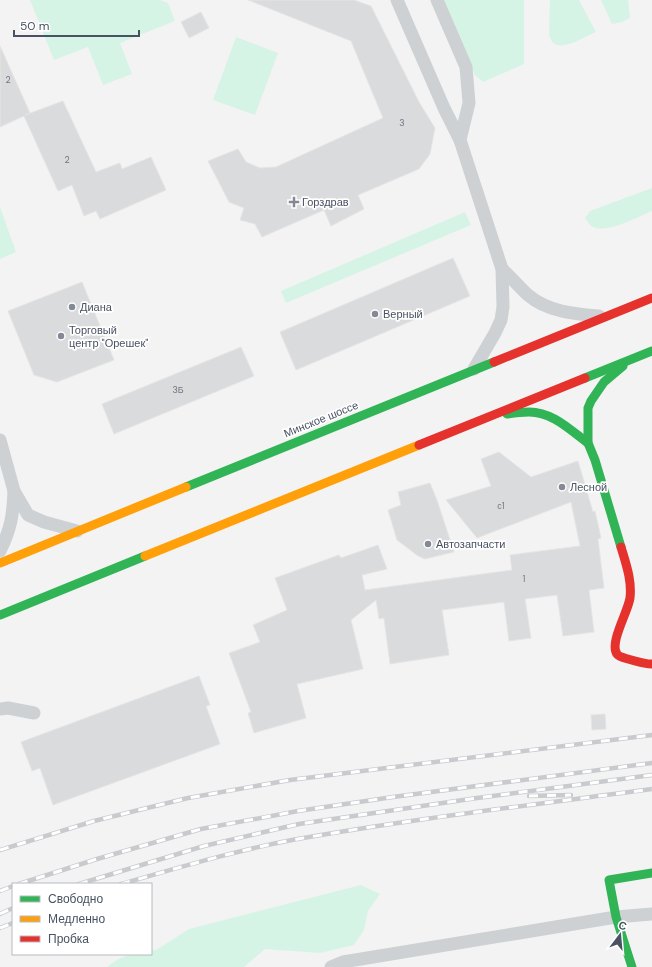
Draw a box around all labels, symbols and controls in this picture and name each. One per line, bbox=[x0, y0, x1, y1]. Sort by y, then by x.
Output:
scale bar bbox=[14, 12, 139, 38]
text: 50 m bbox=[20, 18, 49, 34]
house number: 2 bbox=[5, 74, 11, 86]
house number: 3 bbox=[399, 117, 405, 129]
house number: 2 bbox=[64, 154, 70, 166]
place label: Горздрав bbox=[302, 195, 349, 209]
marker: Горздрав bbox=[289, 197, 299, 207]
place label: Диана bbox=[80, 300, 113, 314]
marker: Диана bbox=[67, 302, 77, 312]
place label: Верный bbox=[383, 307, 423, 321]
marker: Верный bbox=[370, 309, 380, 319]
place label: Торговый центр "Орешек" bbox=[69, 323, 148, 350]
marker: Торговый центр "Орешек" bbox=[56, 331, 66, 341]
house number: 3Б bbox=[172, 384, 184, 396]
street label: Минское шоссе bbox=[282, 398, 360, 440]
place label: Лесной bbox=[570, 480, 607, 494]
marker: Лесной bbox=[557, 482, 567, 492]
house number: с1 bbox=[497, 500, 505, 512]
place label: Автозапчасти bbox=[436, 537, 506, 551]
marker: Автозапчасти bbox=[423, 539, 433, 549]
house number: 1 bbox=[523, 573, 526, 585]
legend bbox=[12, 883, 152, 955]
text: Свободно bbox=[48, 891, 103, 907]
text: Медленно bbox=[48, 911, 105, 927]
north arrow bbox=[600, 915, 640, 955]
text: С bbox=[617, 918, 629, 933]
text: Пробка bbox=[48, 931, 89, 947]

